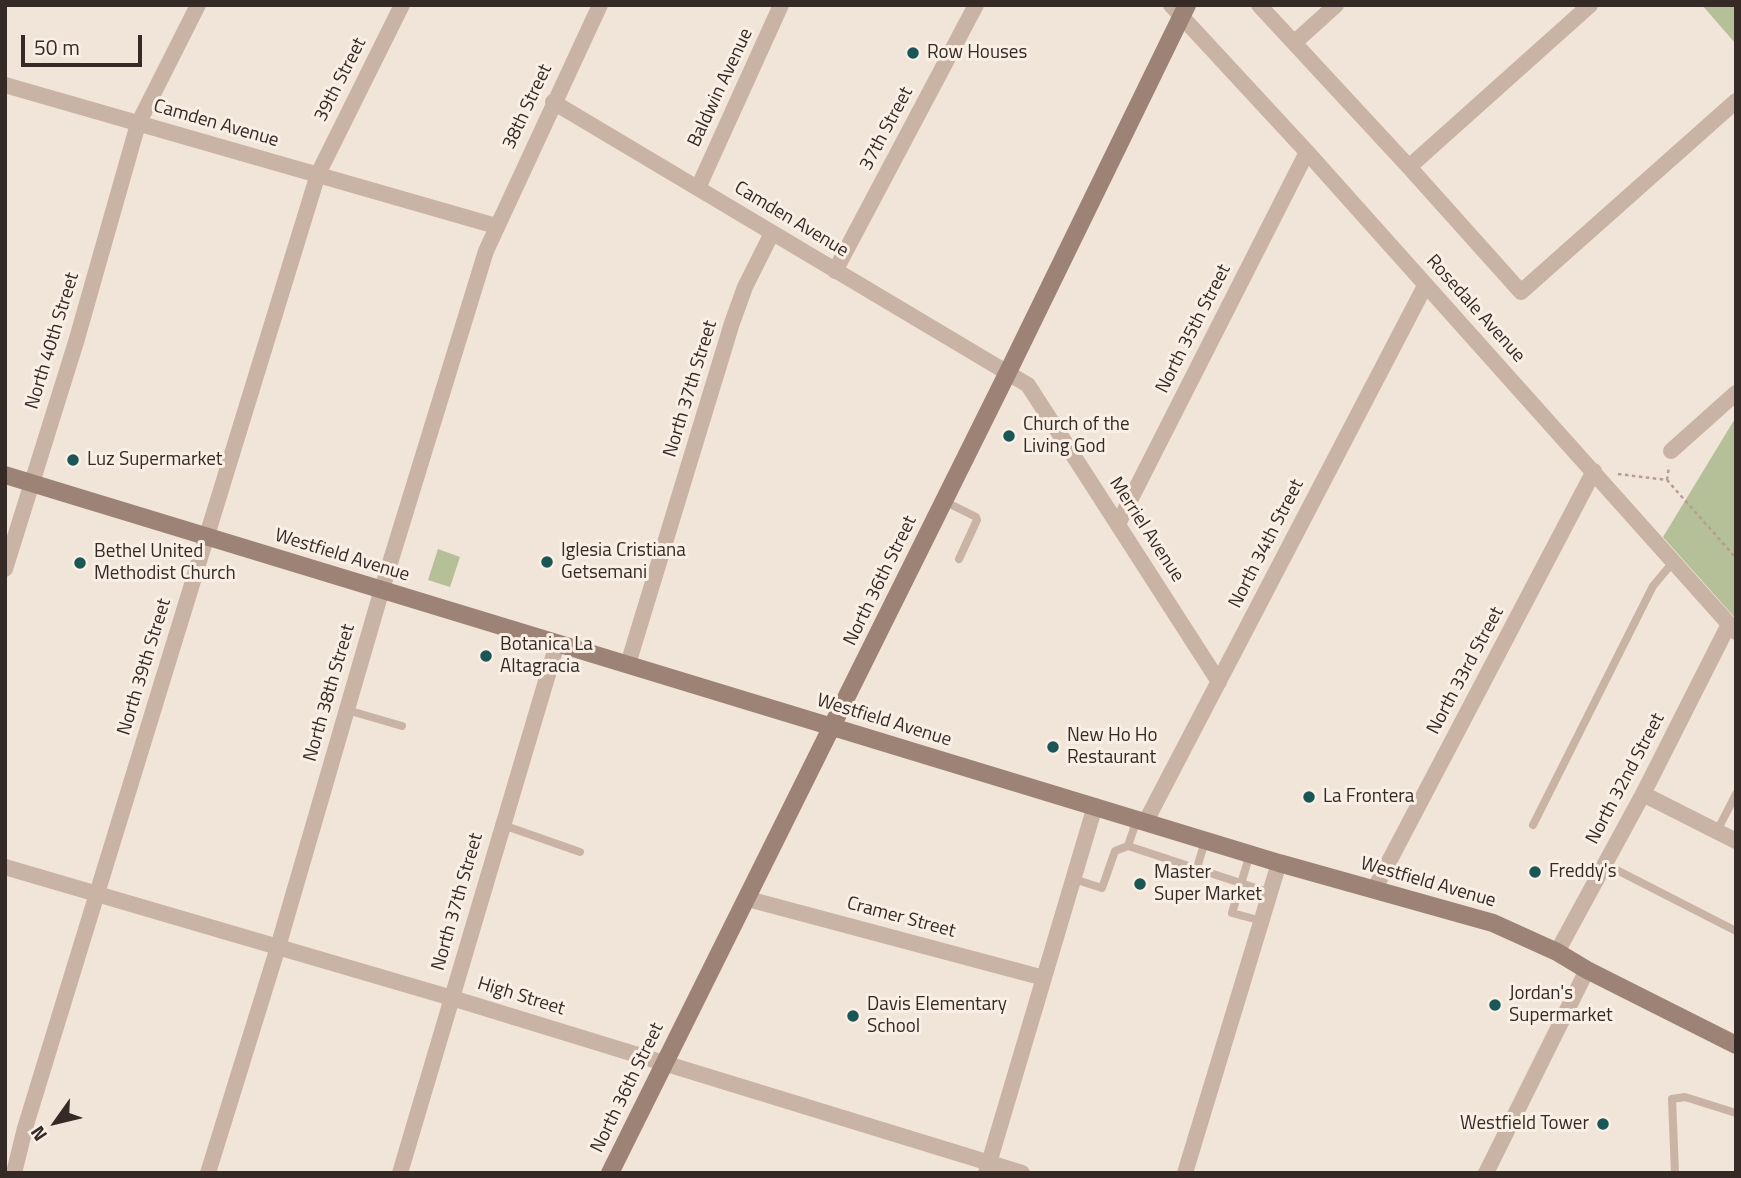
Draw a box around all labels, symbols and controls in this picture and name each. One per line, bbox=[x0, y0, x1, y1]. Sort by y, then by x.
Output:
scale bar bbox=[24, 21, 145, 65]
street label: Baldwin Avenue bbox=[684, 25, 758, 151]
text: 50 m bbox=[34, 31, 80, 63]
street label: 39th Street bbox=[310, 34, 372, 126]
place label: Row Houses bbox=[927, 42, 1027, 64]
marker: Row Houses bbox=[905, 45, 921, 61]
street label: 38th Street bbox=[498, 61, 558, 153]
street label: 37th Street bbox=[855, 83, 919, 175]
street label: Camden Avenue bbox=[151, 95, 281, 153]
street label: Camden Avenue bbox=[730, 177, 852, 263]
street label: Rosedale Avenue bbox=[1421, 250, 1529, 368]
street label: North 35th Street bbox=[1152, 261, 1236, 397]
street label: North 40th Street bbox=[21, 270, 85, 412]
street label: North 37th Street bbox=[659, 318, 723, 460]
place label: Church of the Living God bbox=[1023, 414, 1130, 458]
marker: Church of the Living God bbox=[1001, 428, 1017, 444]
place label: Luz Supermarket bbox=[87, 449, 223, 471]
marker: Luz Supermarket bbox=[65, 452, 81, 468]
street label: Merriel Avenue bbox=[1104, 473, 1188, 587]
street label: North 34th Street bbox=[1225, 476, 1309, 612]
street label: North 36th Street bbox=[840, 512, 922, 650]
street label: Westfield Avenue bbox=[272, 525, 412, 587]
place label: Iglesia Cristiana Getsemani bbox=[561, 540, 686, 584]
place label: Bethel United Methodist Church bbox=[94, 541, 236, 585]
marker: Iglesia Cristiana Getsemani bbox=[539, 554, 555, 570]
marker: Bethel United Methodist Church bbox=[72, 555, 88, 571]
street label: North 39th Street bbox=[113, 596, 177, 738]
street label: North 33rd Street bbox=[1423, 603, 1509, 739]
street label: North 38th Street bbox=[300, 622, 360, 764]
place label: Botanica La Altagracia bbox=[500, 634, 593, 678]
marker: Botanica La Altagracia bbox=[478, 648, 494, 664]
street label: Westfield Avenue bbox=[814, 690, 954, 752]
street label: North 32nd Street bbox=[1582, 710, 1670, 848]
place label: New Ho Ho Restaurant bbox=[1067, 725, 1158, 769]
marker: New Ho Ho Restaurant bbox=[1045, 739, 1061, 755]
place label: La Frontera bbox=[1323, 786, 1414, 808]
marker: La Frontera bbox=[1301, 789, 1317, 805]
street label: North 37th Street bbox=[428, 831, 488, 973]
street label: Westfield Avenue bbox=[1358, 853, 1498, 913]
place label: Freddy's bbox=[1549, 861, 1617, 883]
place label: Master Super Market bbox=[1154, 862, 1262, 906]
marker: Freddy's bbox=[1527, 864, 1543, 880]
marker: Master Super Market bbox=[1132, 876, 1148, 892]
street label: Cramer Street bbox=[844, 893, 958, 943]
street label: High Street bbox=[475, 973, 567, 1021]
place label: Jordan's Supermarket bbox=[1509, 983, 1613, 1027]
place label: Davis Elementary School bbox=[867, 994, 1007, 1038]
marker: Jordan's Supermarket bbox=[1487, 997, 1503, 1013]
marker: Davis Elementary School bbox=[845, 1008, 861, 1024]
street label: North 36th Street bbox=[587, 1019, 669, 1157]
north arrow bbox=[21, 1087, 91, 1157]
place label: Westfield Tower bbox=[1460, 1113, 1589, 1135]
marker: Westfield Tower bbox=[1595, 1116, 1611, 1132]
text: N bbox=[22, 1120, 54, 1148]

